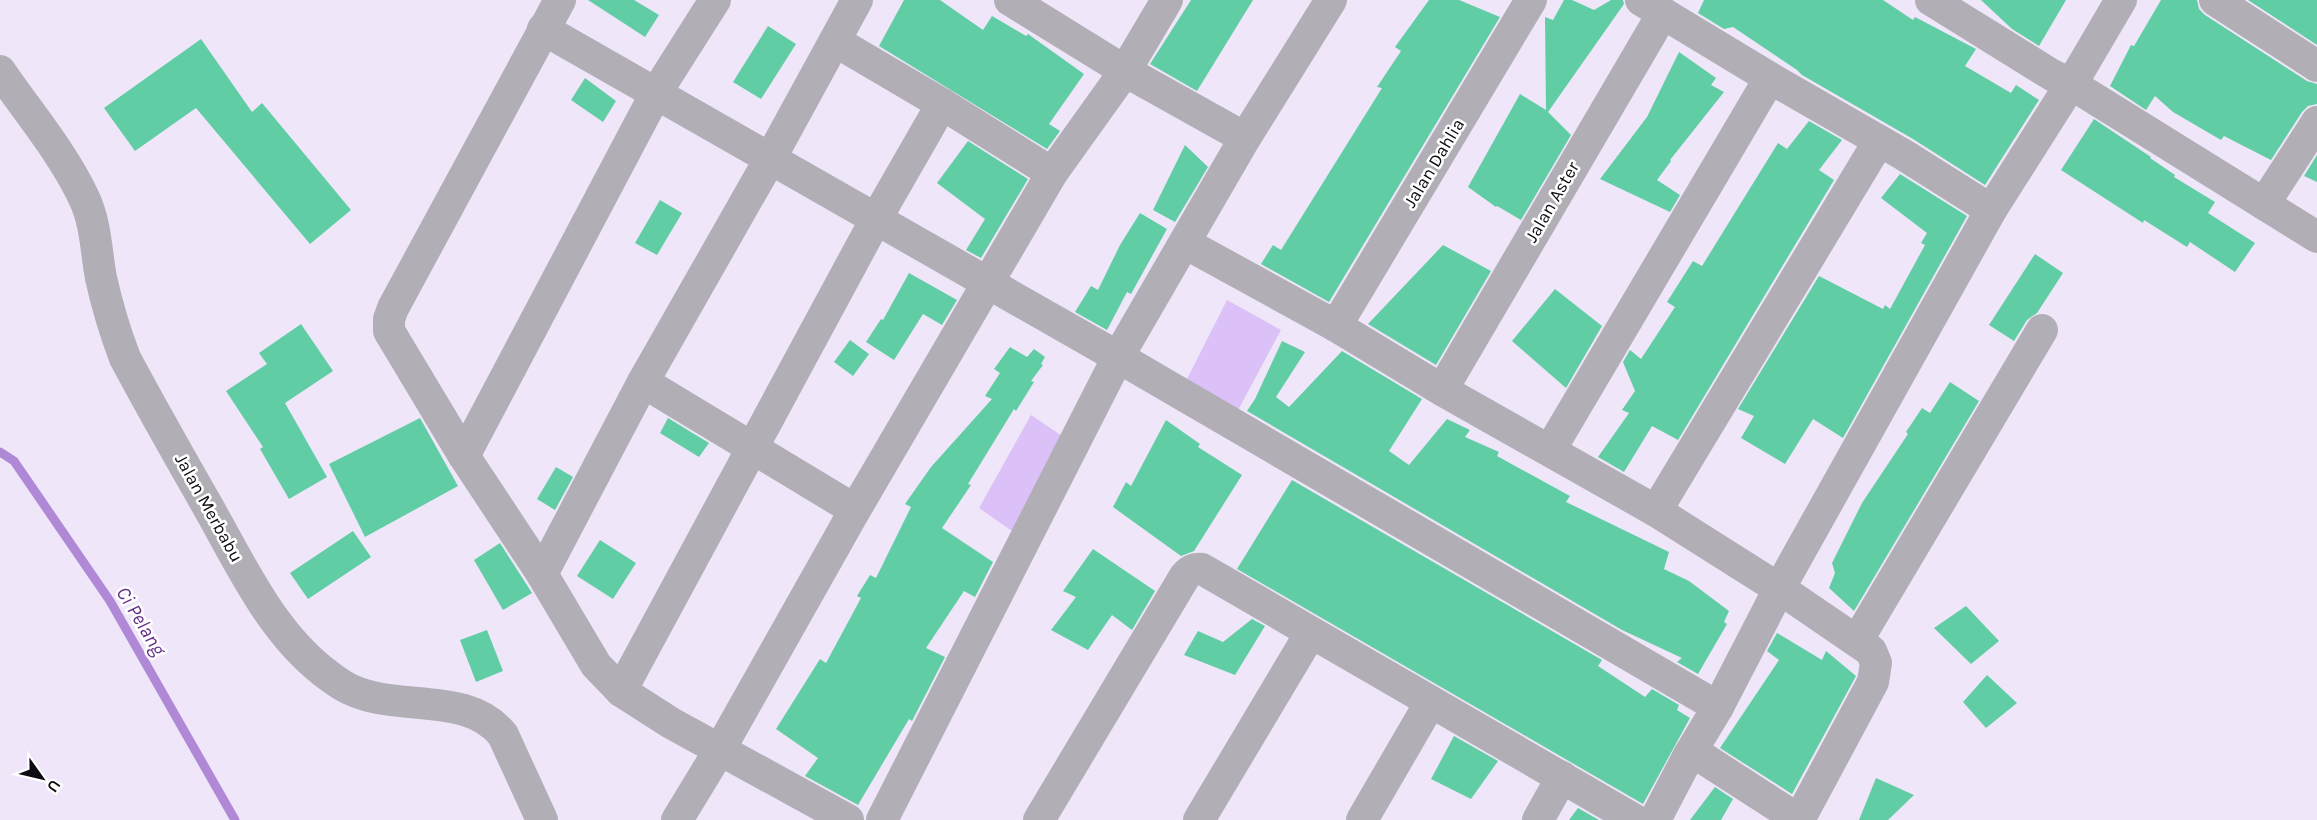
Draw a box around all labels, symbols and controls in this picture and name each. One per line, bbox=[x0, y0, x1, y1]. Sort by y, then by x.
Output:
street label: Jalan Dahlia bbox=[1399, 114, 1469, 212]
street label: Jalan Aster bbox=[1520, 157, 1584, 246]
street label: Jalan Merbabu bbox=[170, 450, 248, 566]
water label: Ci Pelang bbox=[112, 582, 171, 660]
north arrow bbox=[12, 748, 72, 808]
text: U bbox=[43, 776, 65, 796]

